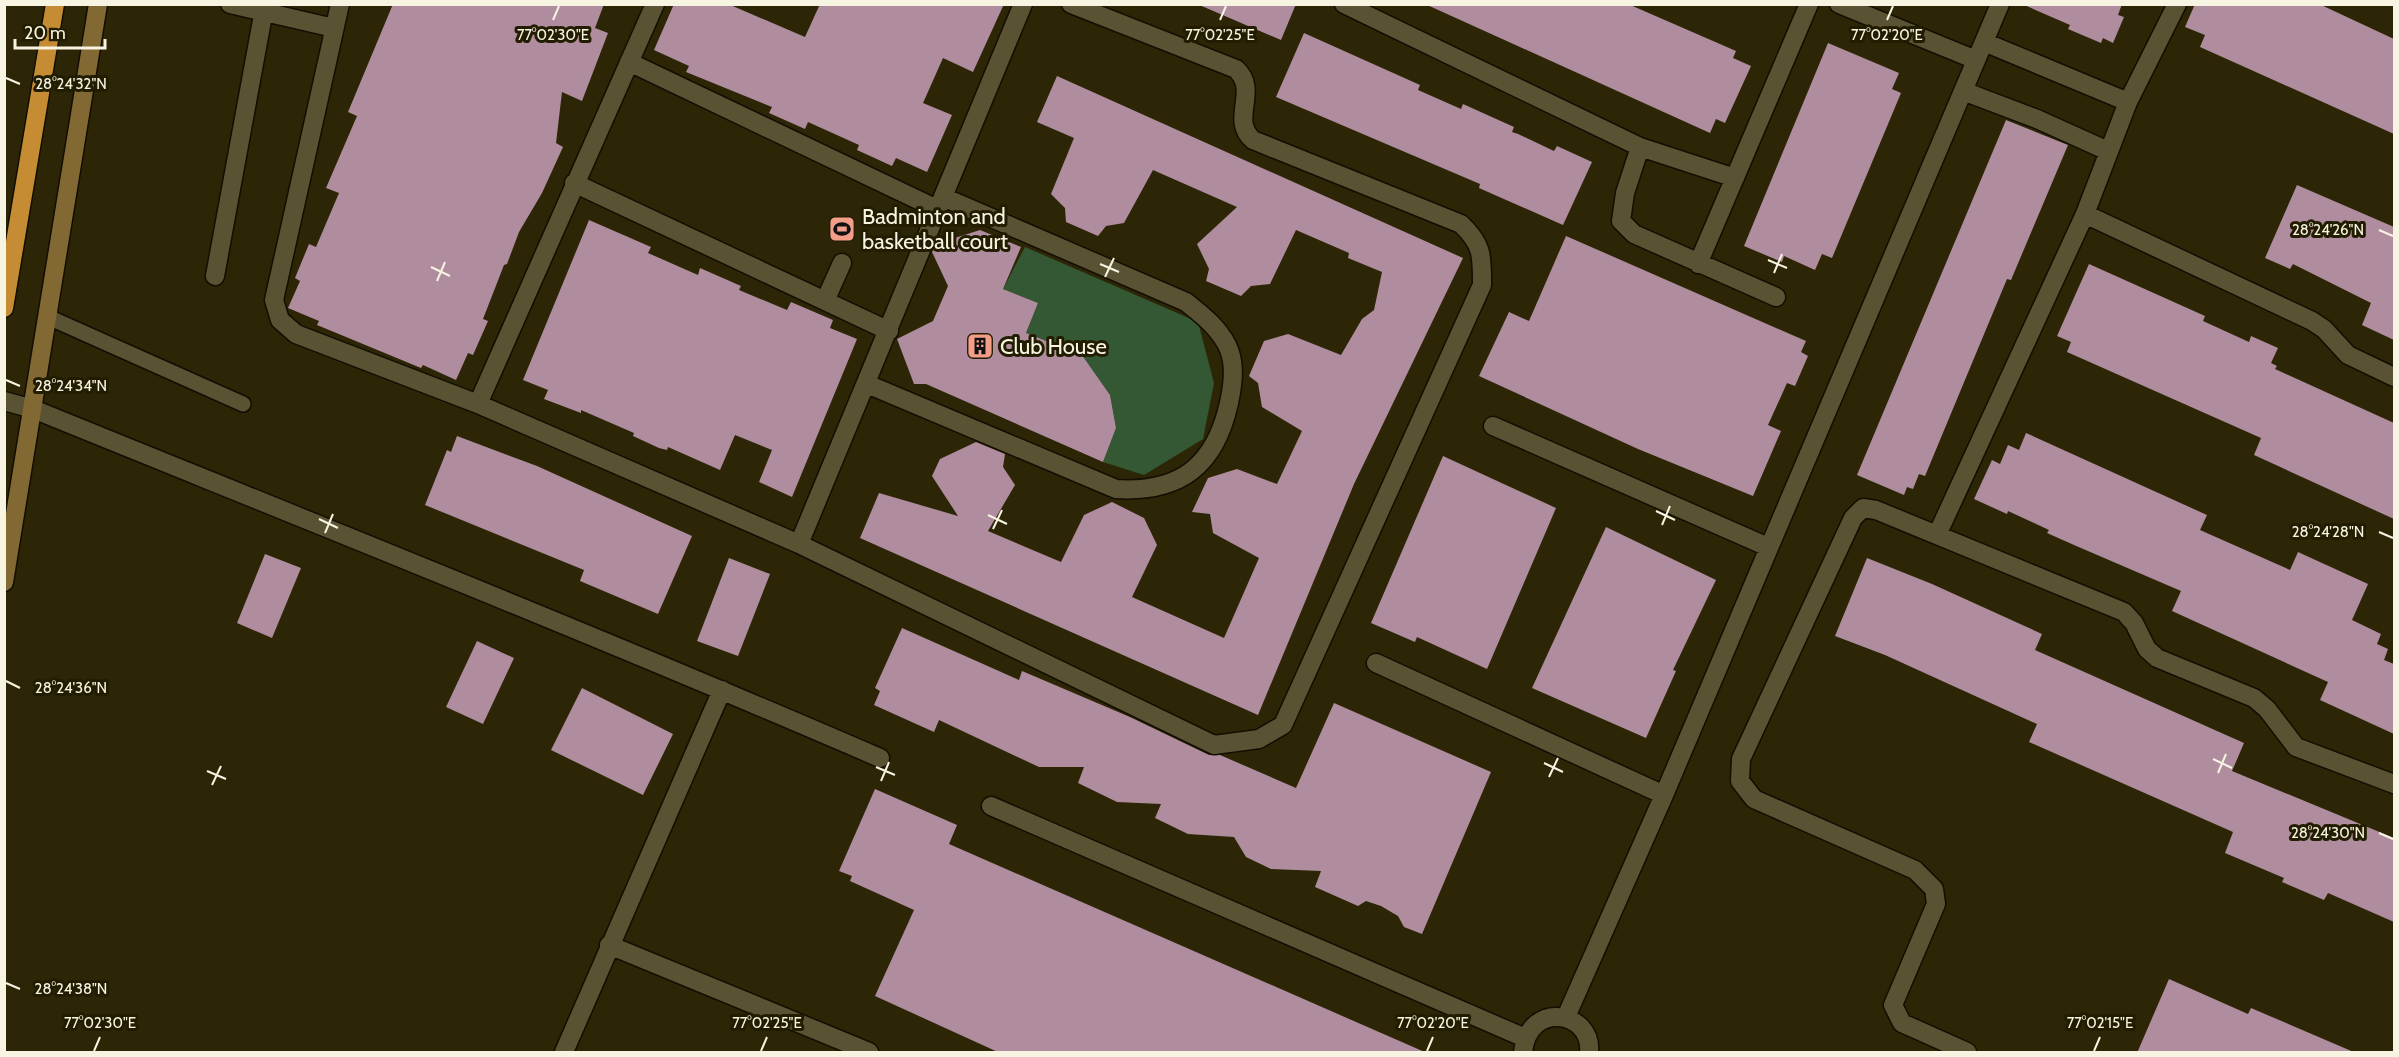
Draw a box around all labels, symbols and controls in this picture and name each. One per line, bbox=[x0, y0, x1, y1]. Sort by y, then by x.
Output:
scale bar bbox=[15, 12, 105, 50]
text: 20 m bbox=[24, 22, 66, 44]
text: 77°02'30"E bbox=[517, 26, 589, 44]
text: 77°02'25"E bbox=[1185, 26, 1255, 44]
text: 77°02'20"E bbox=[1851, 26, 1923, 44]
text: 28°24'32"N bbox=[35, 75, 107, 93]
place label: Badminton and basketball court bbox=[862, 203, 1008, 255]
sports icon: Badminton and basketball court bbox=[827, 214, 857, 244]
text: 28°24'26"N bbox=[2292, 221, 2364, 239]
building icon: Club House bbox=[965, 331, 995, 361]
place label: Club House bbox=[1000, 333, 1107, 360]
text: 28°24'34"N bbox=[35, 377, 107, 395]
text: 28°24'28"N bbox=[2292, 523, 2364, 541]
text: 28°24'36"N bbox=[35, 679, 107, 697]
text: 28°24'30"N bbox=[2291, 824, 2365, 842]
text: 28°24'38"N bbox=[35, 980, 107, 998]
text: 77°02'30"E bbox=[64, 1014, 136, 1032]
text: 77°02'25"E bbox=[732, 1014, 802, 1032]
text: 77°02'20"E bbox=[1397, 1014, 1469, 1032]
text: 77°02'15"E bbox=[2067, 1014, 2133, 1032]

